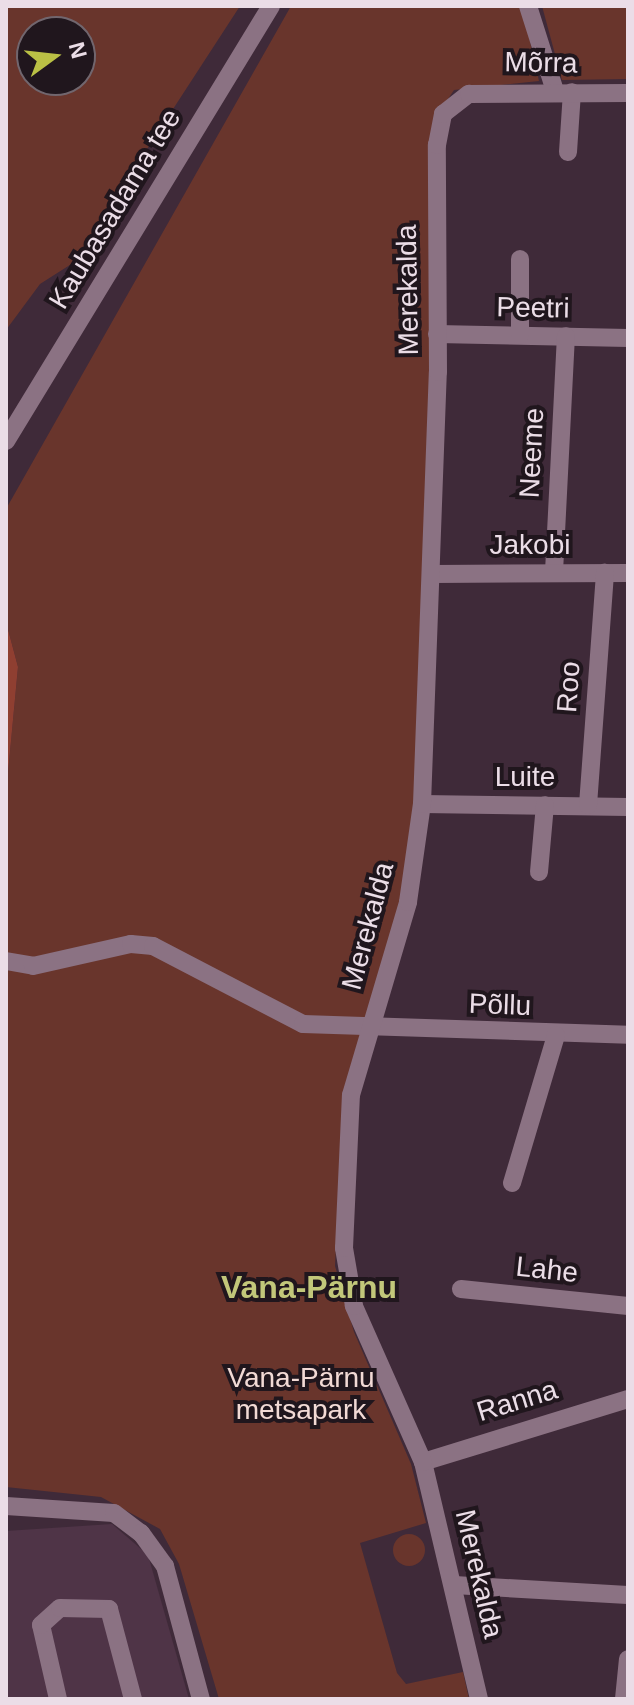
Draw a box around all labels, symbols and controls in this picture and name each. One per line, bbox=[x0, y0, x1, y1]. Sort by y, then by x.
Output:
north arrow bbox=[16, 16, 96, 96]
text: N bbox=[64, 39, 92, 61]
street label: Mõrra bbox=[504, 46, 578, 80]
street label: Kaubasadama tee bbox=[42, 103, 188, 315]
street label: Merekalda bbox=[390, 224, 426, 356]
street label: Peetri bbox=[496, 291, 570, 325]
street label: Neeme bbox=[513, 407, 551, 499]
street label: Jakobi bbox=[490, 528, 570, 562]
street label: Roo bbox=[550, 660, 588, 714]
street label: Luite bbox=[495, 760, 555, 794]
street label: Merekalda bbox=[335, 859, 401, 993]
street label: Põllu bbox=[468, 987, 532, 1023]
street label: Lahe bbox=[514, 1250, 580, 1290]
district label: Vana-Pärnu bbox=[221, 1268, 397, 1306]
park label: Vana-Pärnu metsapark bbox=[227, 1361, 375, 1427]
street label: Ranna bbox=[473, 1373, 561, 1429]
street label: Merekalda bbox=[448, 1507, 510, 1641]

